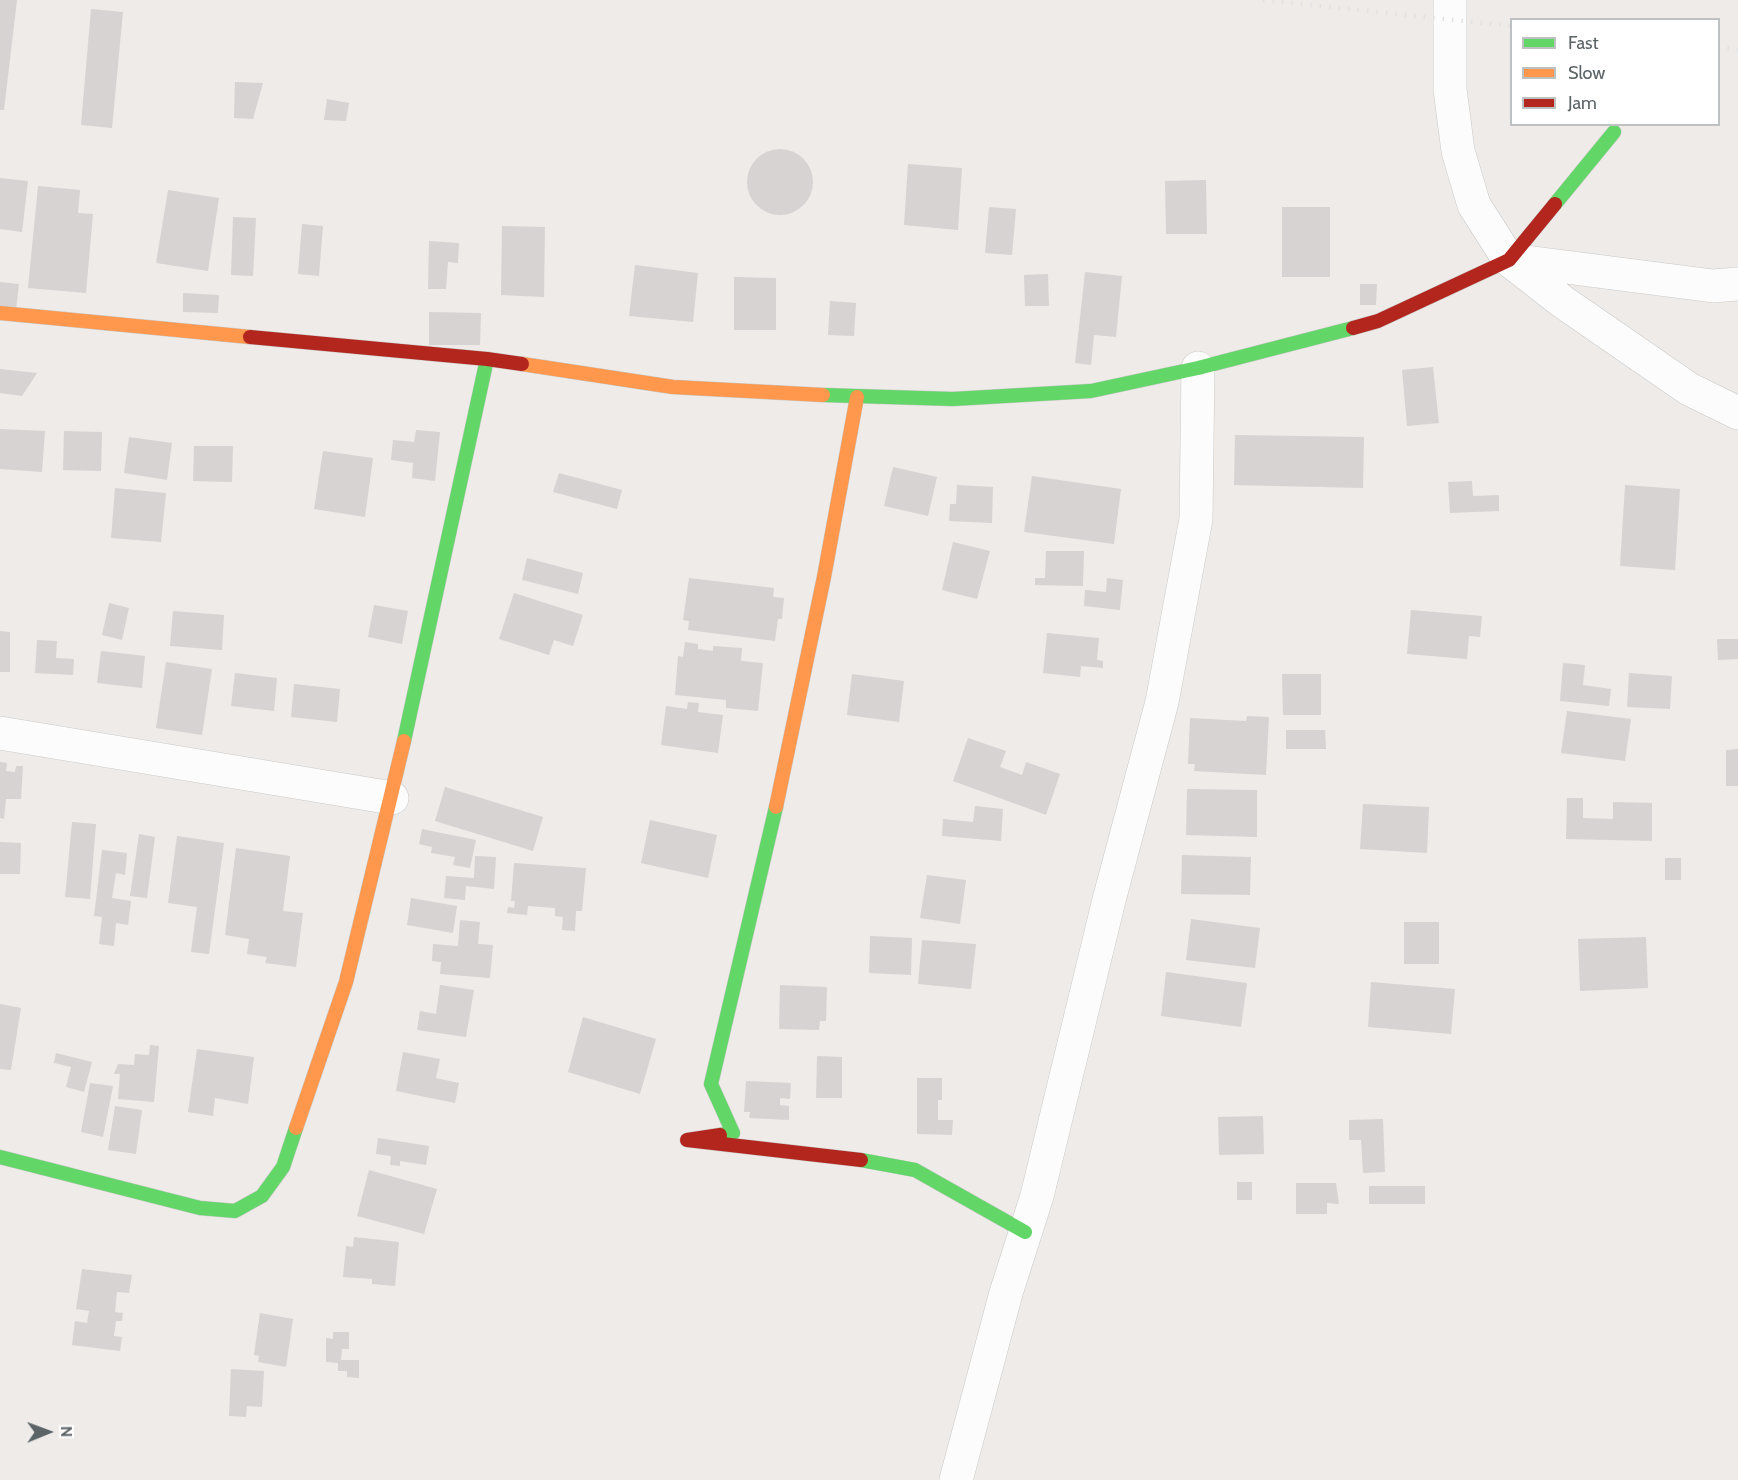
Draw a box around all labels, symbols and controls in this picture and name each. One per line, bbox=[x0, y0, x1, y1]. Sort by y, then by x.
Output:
legend bbox=[1510, 18, 1720, 126]
text: Fast bbox=[1568, 32, 1599, 54]
text: Slow bbox=[1568, 62, 1605, 84]
text: Jam bbox=[1568, 92, 1597, 114]
north arrow bbox=[18, 1402, 78, 1462]
text: N bbox=[57, 1426, 76, 1437]

